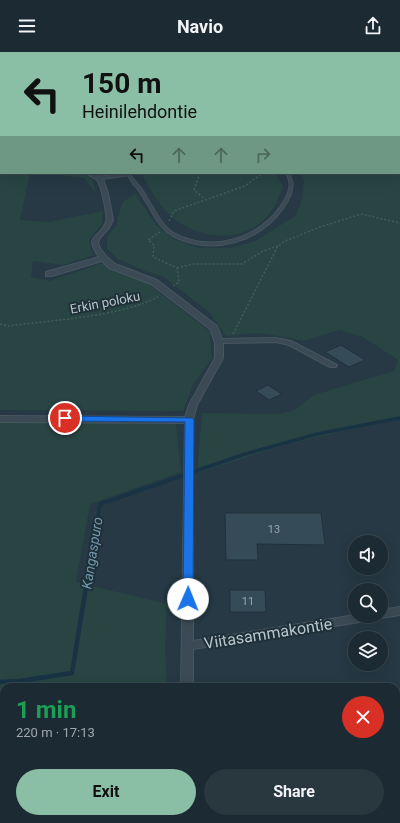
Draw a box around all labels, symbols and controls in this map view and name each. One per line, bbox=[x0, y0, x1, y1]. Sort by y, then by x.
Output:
icon: menu bbox=[16, 15, 38, 37]
icon: share bbox=[362, 15, 384, 37]
text: Navio bbox=[177, 16, 223, 37]
text: 150 m bbox=[82, 67, 161, 100]
icon: left bbox=[16, 68, 68, 120]
text: Heinilehdontie bbox=[82, 101, 197, 122]
icon: left bbox=[126, 144, 148, 166]
icon: ahead bbox=[168, 144, 190, 166]
icon: ahead bbox=[210, 144, 232, 166]
icon: right bbox=[252, 144, 274, 166]
street label: Erkin poloku bbox=[69, 288, 141, 317]
pin bbox=[48, 401, 82, 435]
icon: arrive bbox=[54, 407, 76, 429]
water label: Kangaspuro bbox=[78, 516, 106, 590]
house number: 13 bbox=[268, 523, 280, 536]
map controls bbox=[348, 535, 388, 671]
button: sound bbox=[348, 535, 388, 575]
position arrow bbox=[167, 578, 209, 620]
button: search bbox=[348, 583, 388, 623]
house number: 11 bbox=[242, 595, 254, 608]
street label: Viitasammakontie bbox=[203, 614, 333, 653]
button: layers bbox=[348, 631, 388, 671]
text: 1 min bbox=[16, 696, 76, 724]
button: close bbox=[342, 696, 384, 738]
text: 220 m · 17:13 bbox=[16, 725, 95, 740]
button: Exit bbox=[16, 769, 196, 815]
button: Share bbox=[204, 769, 384, 815]

